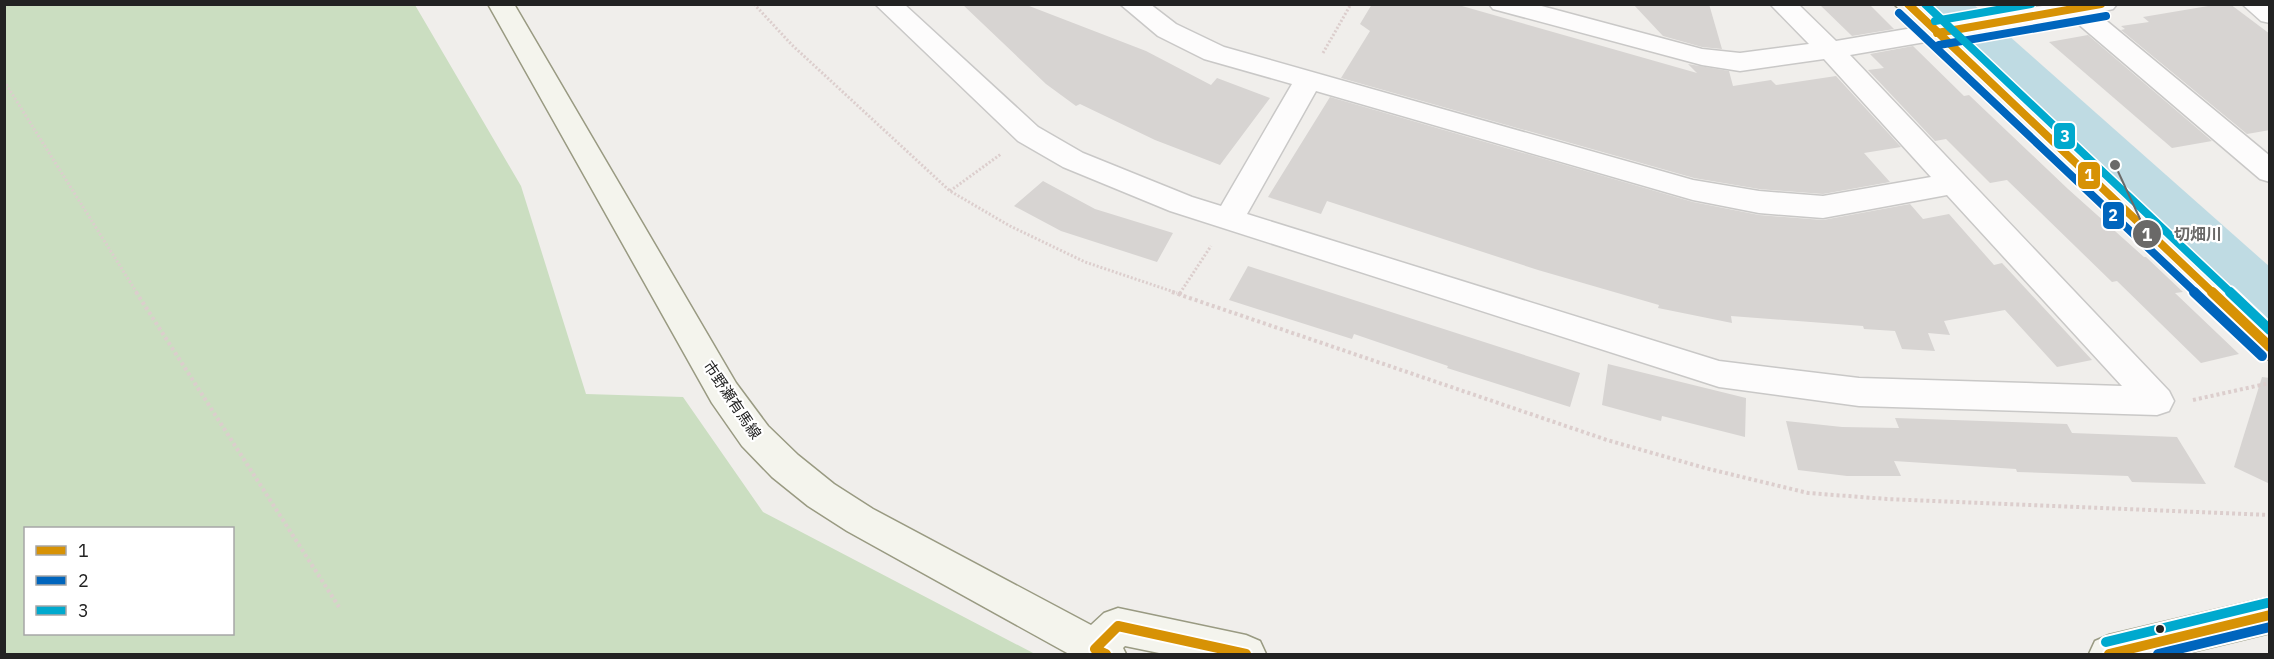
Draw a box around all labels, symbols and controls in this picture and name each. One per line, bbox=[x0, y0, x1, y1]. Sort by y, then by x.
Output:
line badge: 3 bbox=[2053, 122, 2076, 150]
text: 3 bbox=[2060, 126, 2070, 146]
line badge: 1 bbox=[2077, 161, 2101, 190]
text: 1 bbox=[2084, 165, 2094, 185]
line badge: 2 bbox=[2102, 201, 2125, 230]
text: 2 bbox=[2108, 205, 2118, 225]
callout: 切畑川 bbox=[2132, 217, 2234, 251]
text: 1 bbox=[2142, 223, 2153, 246]
text: 切畑川 bbox=[2174, 224, 2222, 244]
street label: 市野瀬有馬線 bbox=[699, 357, 765, 442]
legend bbox=[24, 527, 234, 635]
text: 1 bbox=[78, 539, 89, 562]
text: 2 bbox=[78, 569, 89, 592]
text: 3 bbox=[78, 599, 89, 622]
unlabelled marker bbox=[2154, 623, 2166, 635]

